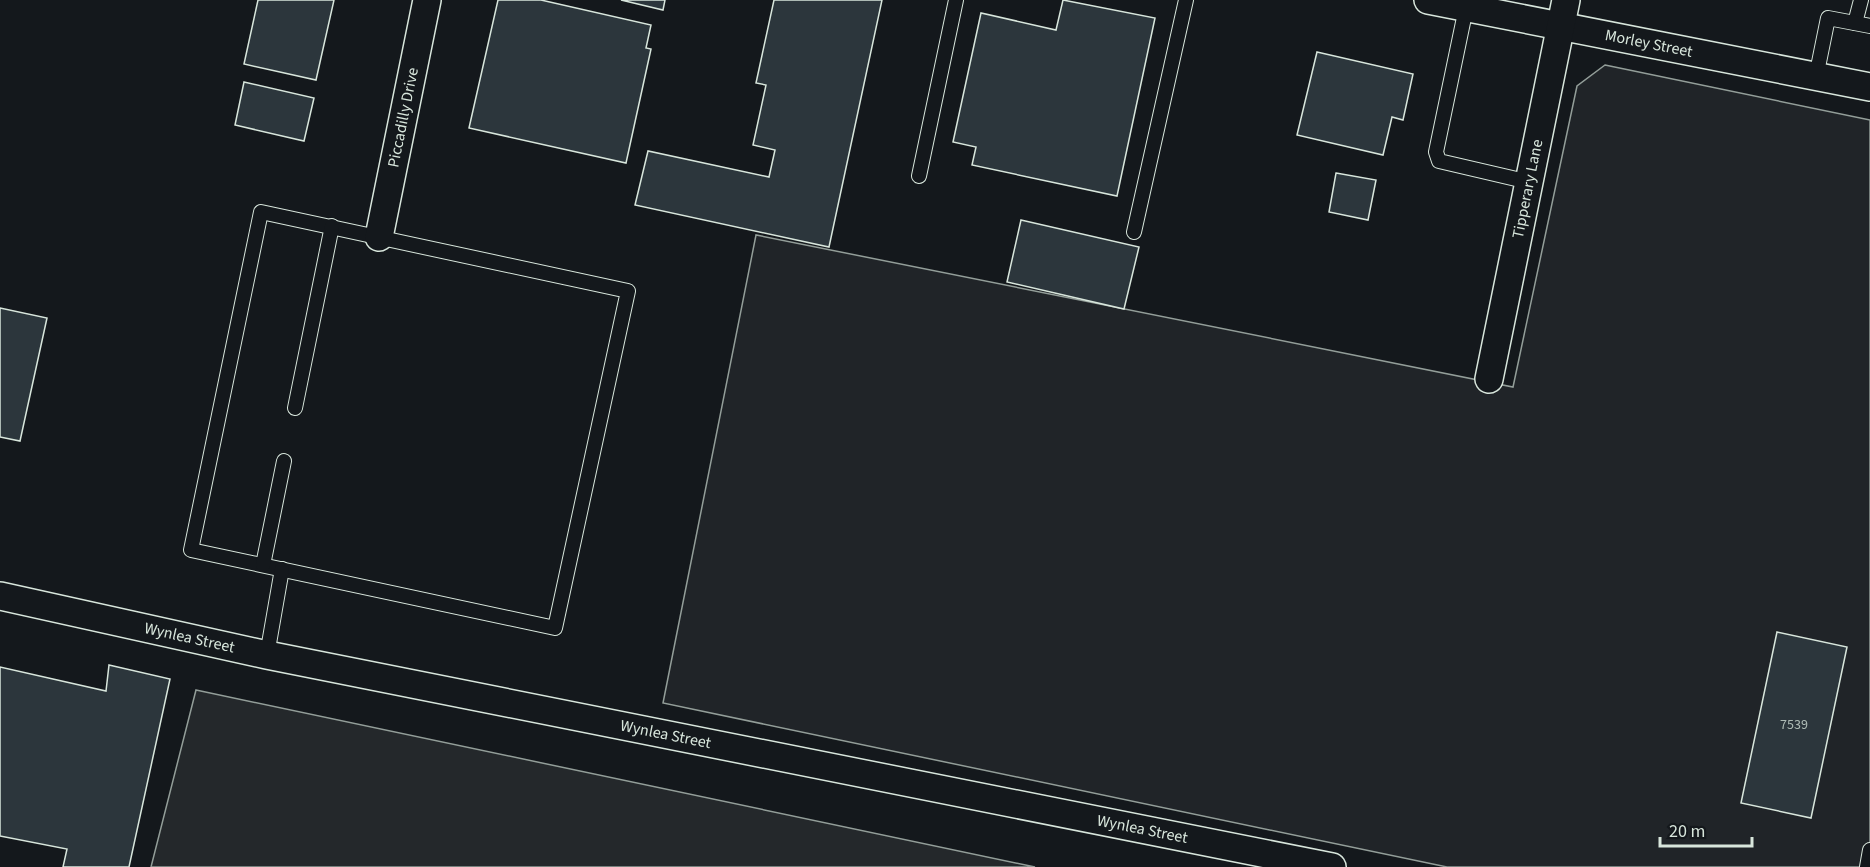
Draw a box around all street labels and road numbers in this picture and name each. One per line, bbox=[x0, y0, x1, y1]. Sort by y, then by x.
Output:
street label: Morley Street bbox=[1603, 24, 1695, 63]
street label: Piccadilly Drive bbox=[382, 65, 424, 169]
street label: Tipperary Lane bbox=[1507, 137, 1548, 240]
street label: Wynlea Street bbox=[142, 617, 237, 659]
street label: Wynlea Street bbox=[618, 715, 714, 754]
street label: Wynlea Street bbox=[1095, 809, 1190, 849]

